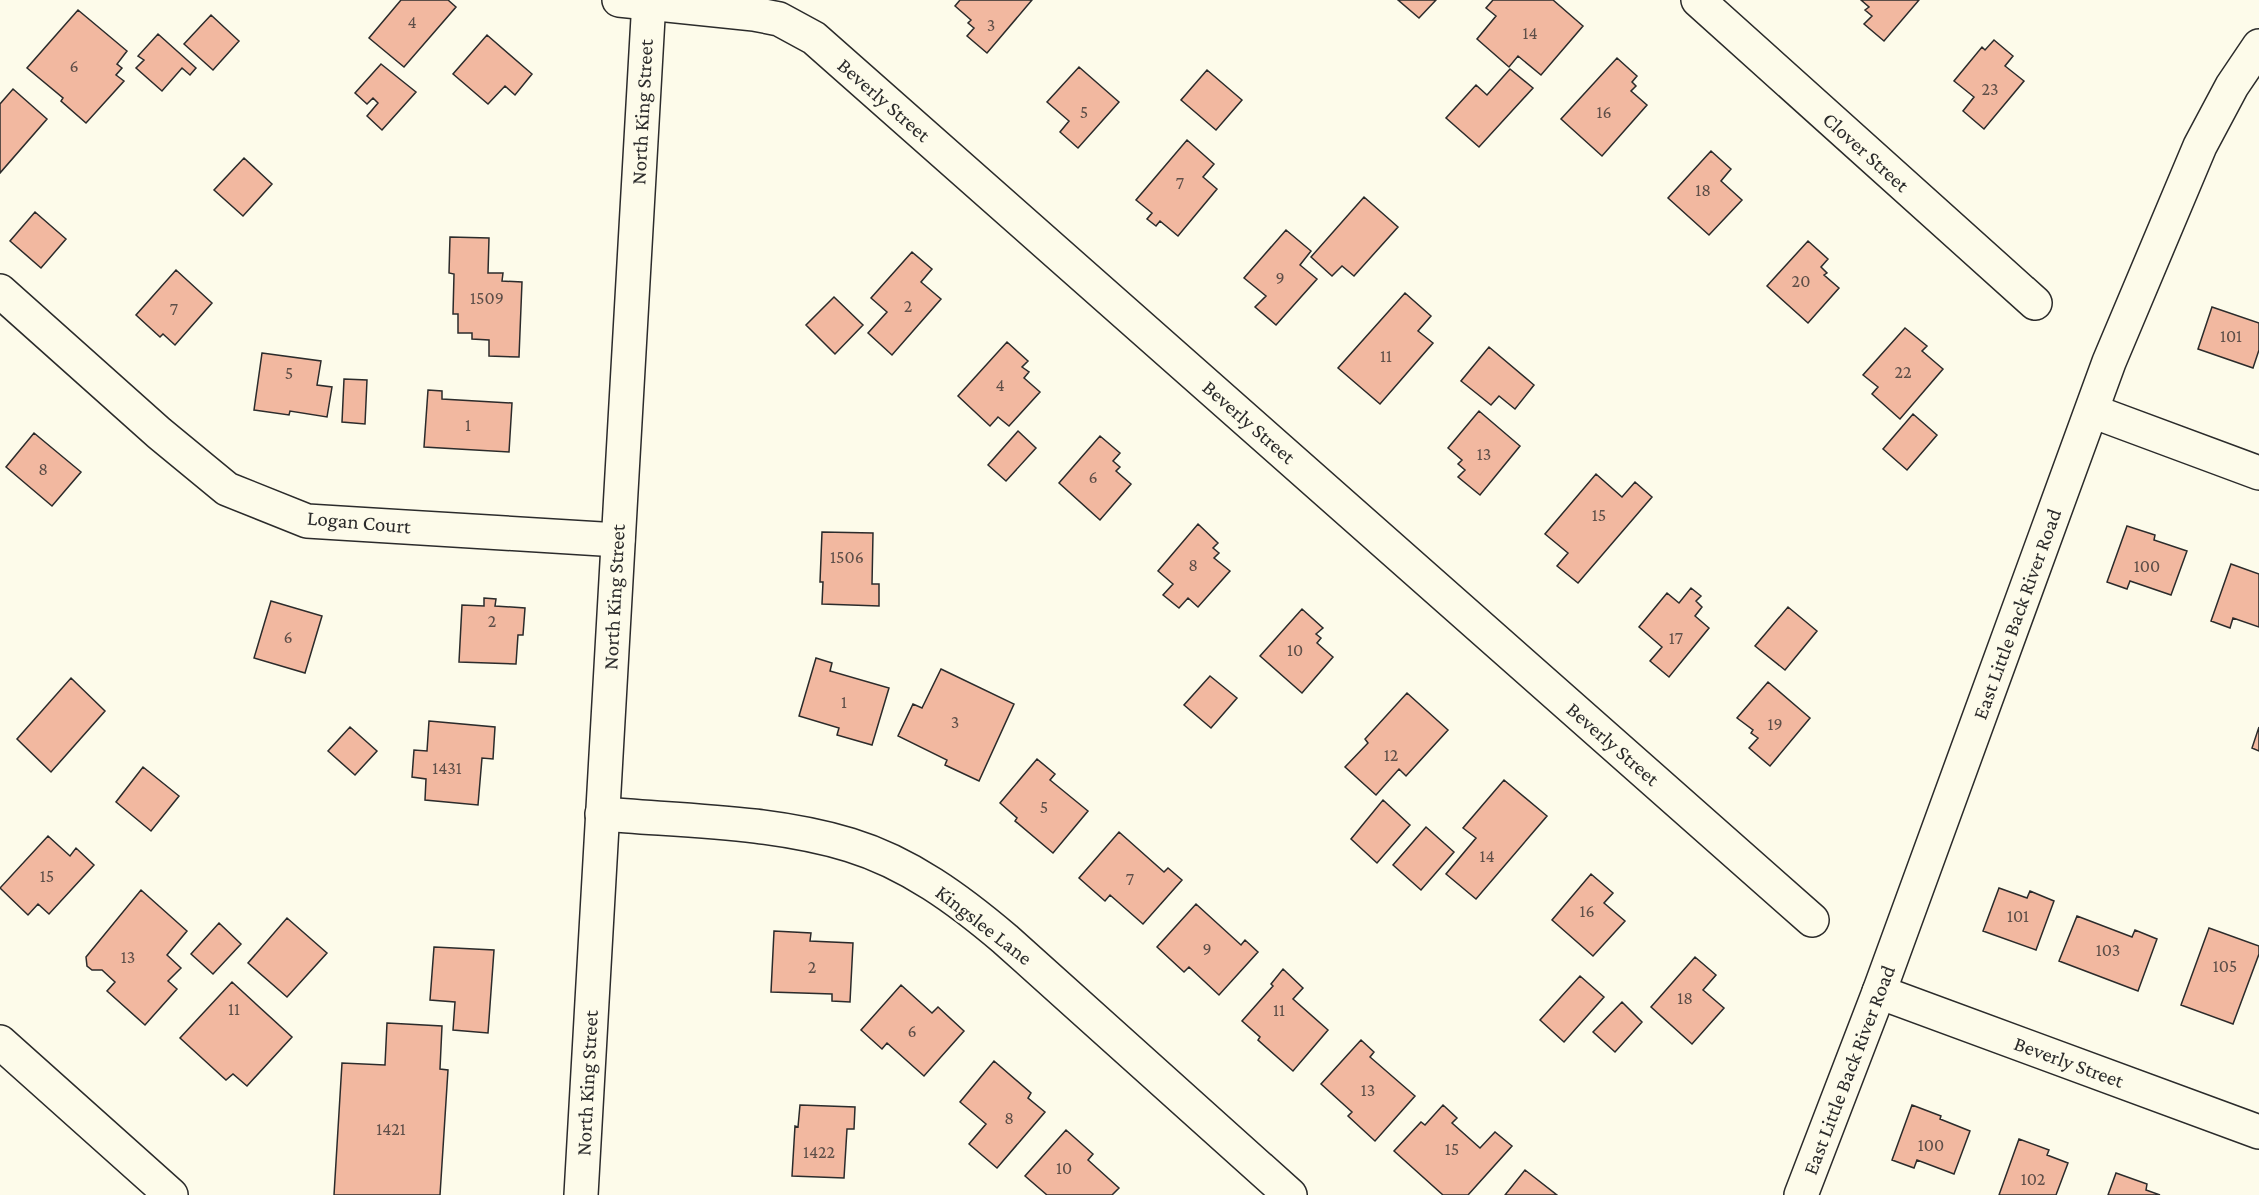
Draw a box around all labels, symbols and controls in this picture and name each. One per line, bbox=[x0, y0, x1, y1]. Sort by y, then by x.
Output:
house number: 4 bbox=[407, 12, 417, 32]
house number: 3 bbox=[987, 15, 995, 35]
house number: 14 bbox=[1522, 23, 1538, 43]
street label: North King Street bbox=[626, 38, 658, 185]
street label: Beverly Street bbox=[833, 53, 936, 147]
house number: 6 bbox=[69, 56, 79, 76]
house number: 23 bbox=[1981, 79, 1999, 99]
house number: 5 bbox=[1080, 102, 1088, 122]
house number: 16 bbox=[1596, 102, 1612, 122]
street label: Clover Street bbox=[1818, 107, 1915, 198]
house number: 7 bbox=[1176, 173, 1184, 193]
house number: 18 bbox=[1695, 180, 1711, 200]
house number: 9 bbox=[1275, 268, 1285, 288]
house number: 20 bbox=[1792, 271, 1810, 291]
house number: 1509 bbox=[470, 288, 504, 308]
house number: 2 bbox=[904, 296, 912, 316]
house number: 7 bbox=[170, 299, 178, 319]
house number: 101 bbox=[2220, 326, 2242, 346]
house number: 11 bbox=[1380, 346, 1392, 366]
house number: 22 bbox=[1894, 362, 1912, 382]
house number: 5 bbox=[285, 363, 293, 383]
house number: 4 bbox=[995, 375, 1005, 395]
street label: Beverly Street bbox=[1198, 375, 1301, 469]
house number: 1 bbox=[465, 415, 471, 435]
house number: 13 bbox=[1477, 444, 1491, 464]
house number: 8 bbox=[38, 459, 48, 479]
house number: 6 bbox=[1088, 467, 1098, 487]
house number: 15 bbox=[1592, 505, 1606, 525]
street label: East Little Back River Road bbox=[1968, 505, 2066, 723]
street label: Logan Court bbox=[306, 506, 413, 539]
street label: North King Street bbox=[598, 523, 630, 670]
house number: 1506 bbox=[830, 547, 864, 567]
house number: 8 bbox=[1188, 555, 1198, 575]
house number: 100 bbox=[2134, 556, 2160, 576]
house number: 2 bbox=[488, 611, 496, 631]
house number: 6 bbox=[283, 627, 293, 647]
house number: 17 bbox=[1669, 628, 1683, 648]
house number: 10 bbox=[1287, 640, 1303, 660]
house number: 1 bbox=[841, 692, 847, 712]
street label: Beverly Street bbox=[1562, 697, 1665, 791]
house number: 3 bbox=[951, 712, 959, 732]
house number: 19 bbox=[1767, 714, 1783, 734]
house number: 12 bbox=[1384, 745, 1398, 765]
house number: 1431 bbox=[432, 758, 462, 778]
house number: 5 bbox=[1040, 797, 1048, 817]
house number: 14 bbox=[1479, 846, 1495, 866]
house number: 15 bbox=[40, 866, 54, 886]
house number: 7 bbox=[1126, 869, 1134, 889]
street label: Kingslee Lane bbox=[931, 880, 1037, 970]
house number: 16 bbox=[1579, 901, 1595, 921]
house number: 101 bbox=[2007, 906, 2029, 926]
house number: 9 bbox=[1202, 939, 1212, 959]
house number: 103 bbox=[2096, 940, 2120, 960]
house number: 13 bbox=[121, 947, 135, 967]
house number: 105 bbox=[2213, 956, 2237, 976]
house number: 2 bbox=[808, 957, 816, 977]
street label: East Little Back River Road bbox=[1798, 962, 1900, 1178]
house number: 18 bbox=[1677, 988, 1693, 1008]
house number: 11 bbox=[228, 999, 240, 1019]
house number: 11 bbox=[1273, 1000, 1285, 1020]
street label: North King Street bbox=[571, 1009, 603, 1156]
house number: 6 bbox=[907, 1021, 917, 1041]
street label: Beverly Street bbox=[2011, 1031, 2128, 1093]
house number: 13 bbox=[1361, 1080, 1375, 1100]
house number: 8 bbox=[1004, 1108, 1014, 1128]
house number: 1421 bbox=[376, 1119, 406, 1139]
house number: 100 bbox=[1918, 1135, 1944, 1155]
house number: 15 bbox=[1445, 1139, 1459, 1159]
house number: 1422 bbox=[803, 1142, 835, 1162]
house number: 10 bbox=[1056, 1158, 1072, 1178]
house number: 102 bbox=[2021, 1169, 2045, 1189]

